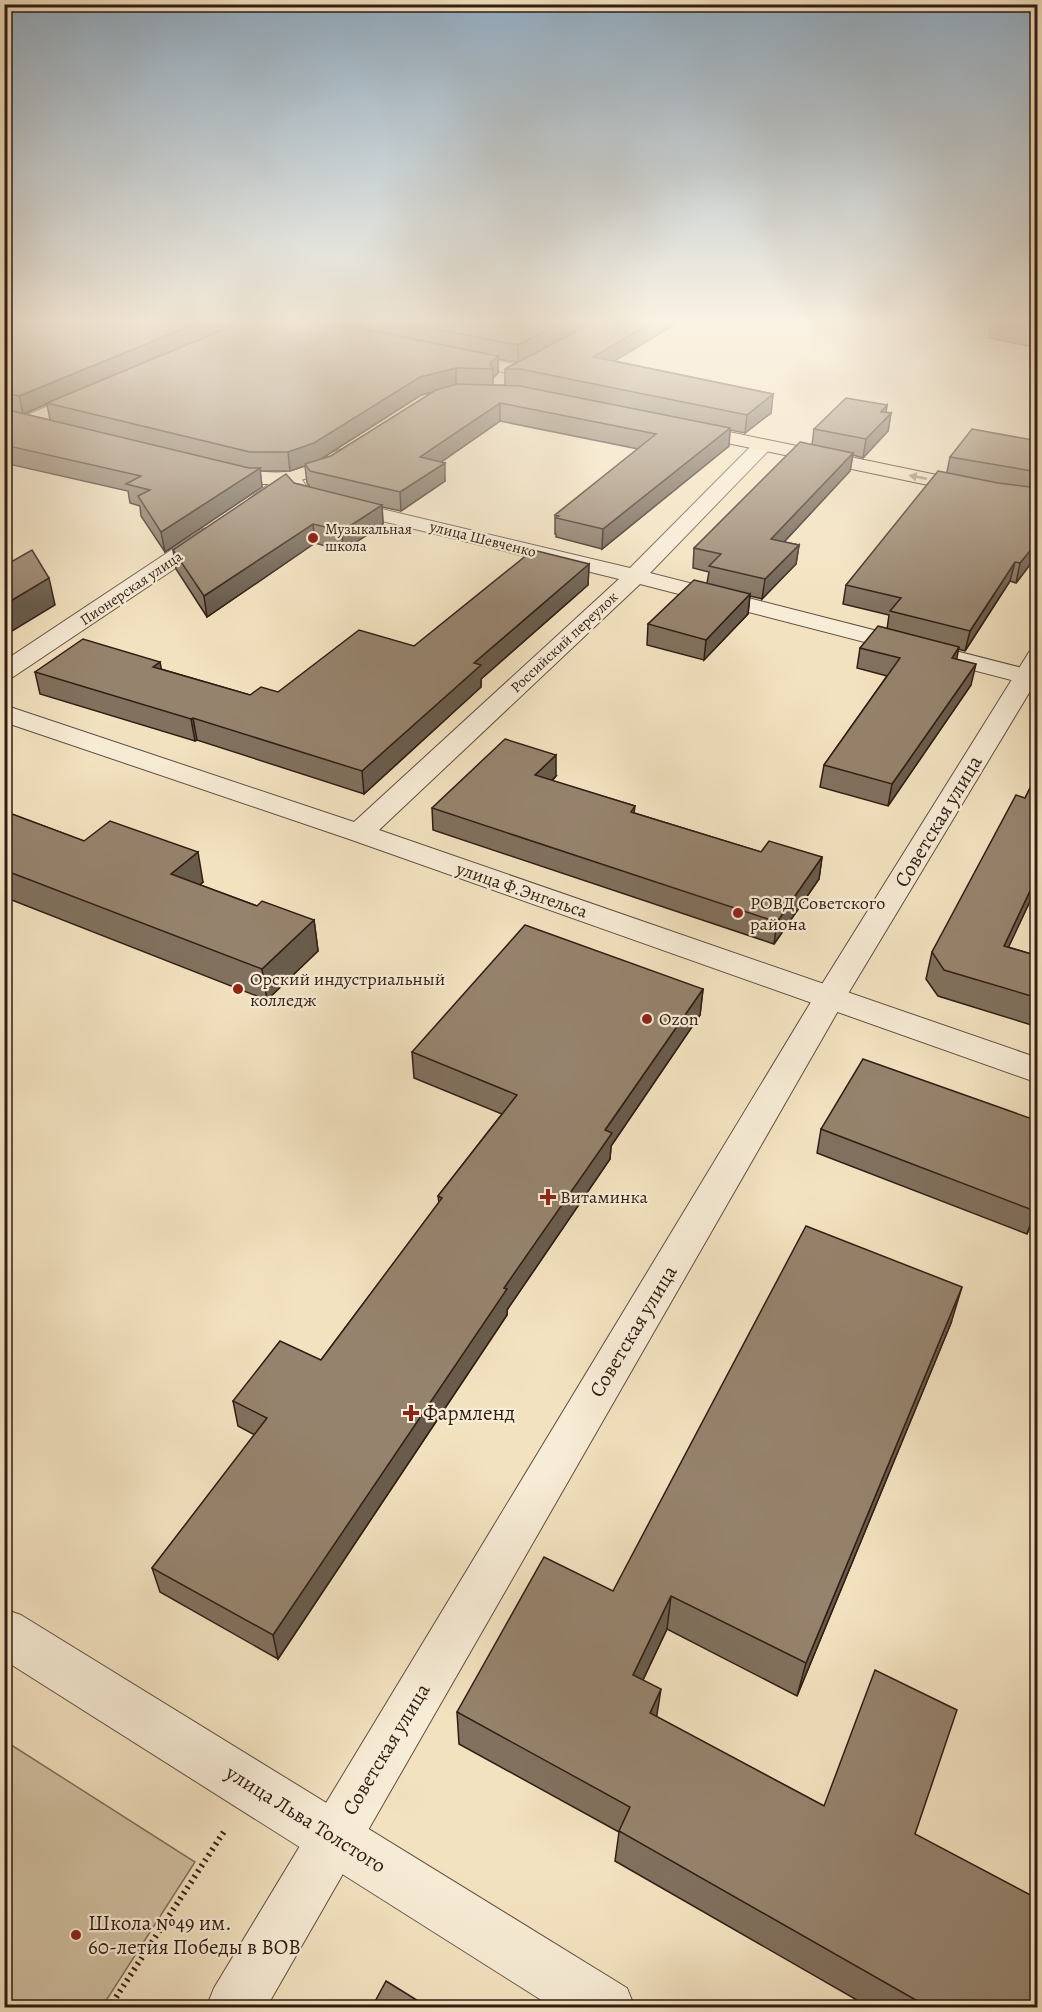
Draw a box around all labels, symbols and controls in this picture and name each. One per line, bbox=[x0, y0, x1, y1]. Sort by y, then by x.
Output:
one-way arrow bbox=[908, 472, 927, 481]
street label: улица Шевченко bbox=[427, 516, 538, 562]
place label: Музыкальная школа bbox=[325, 519, 412, 556]
marker: Музыкальная школа bbox=[306, 531, 320, 545]
street label: Пионерская улица bbox=[76, 546, 186, 630]
street label: Российский переулок bbox=[506, 587, 622, 697]
street label: Советская улица bbox=[888, 749, 989, 892]
street label: улица Ф.Энгельса bbox=[452, 856, 591, 924]
place label: РОВД Советского района bbox=[750, 891, 885, 936]
marker: РОВД Советского района bbox=[731, 906, 745, 920]
place label: Орский индустриальный колледж bbox=[250, 967, 445, 1012]
marker: Орский индустриальный колледж bbox=[231, 982, 245, 996]
place label: Ozon bbox=[659, 1007, 699, 1031]
marker: Ozon bbox=[640, 1012, 654, 1026]
place label: Витаминка bbox=[560, 1185, 648, 1209]
marker: Витаминка bbox=[541, 1190, 555, 1204]
street label: Советская улица bbox=[583, 1259, 684, 1402]
place label: Фармленд bbox=[423, 1399, 515, 1427]
marker: Фармленд bbox=[404, 1406, 418, 1420]
street label: Советская улица bbox=[336, 1677, 437, 1820]
street label: улица Льва Толстого bbox=[220, 1758, 391, 1880]
place label: Школа №49 им. 60-летия Победы в ВОВ bbox=[88, 1909, 301, 1961]
marker: Школа №49 им. 60-летия Победы в ВОВ bbox=[69, 1928, 83, 1942]

